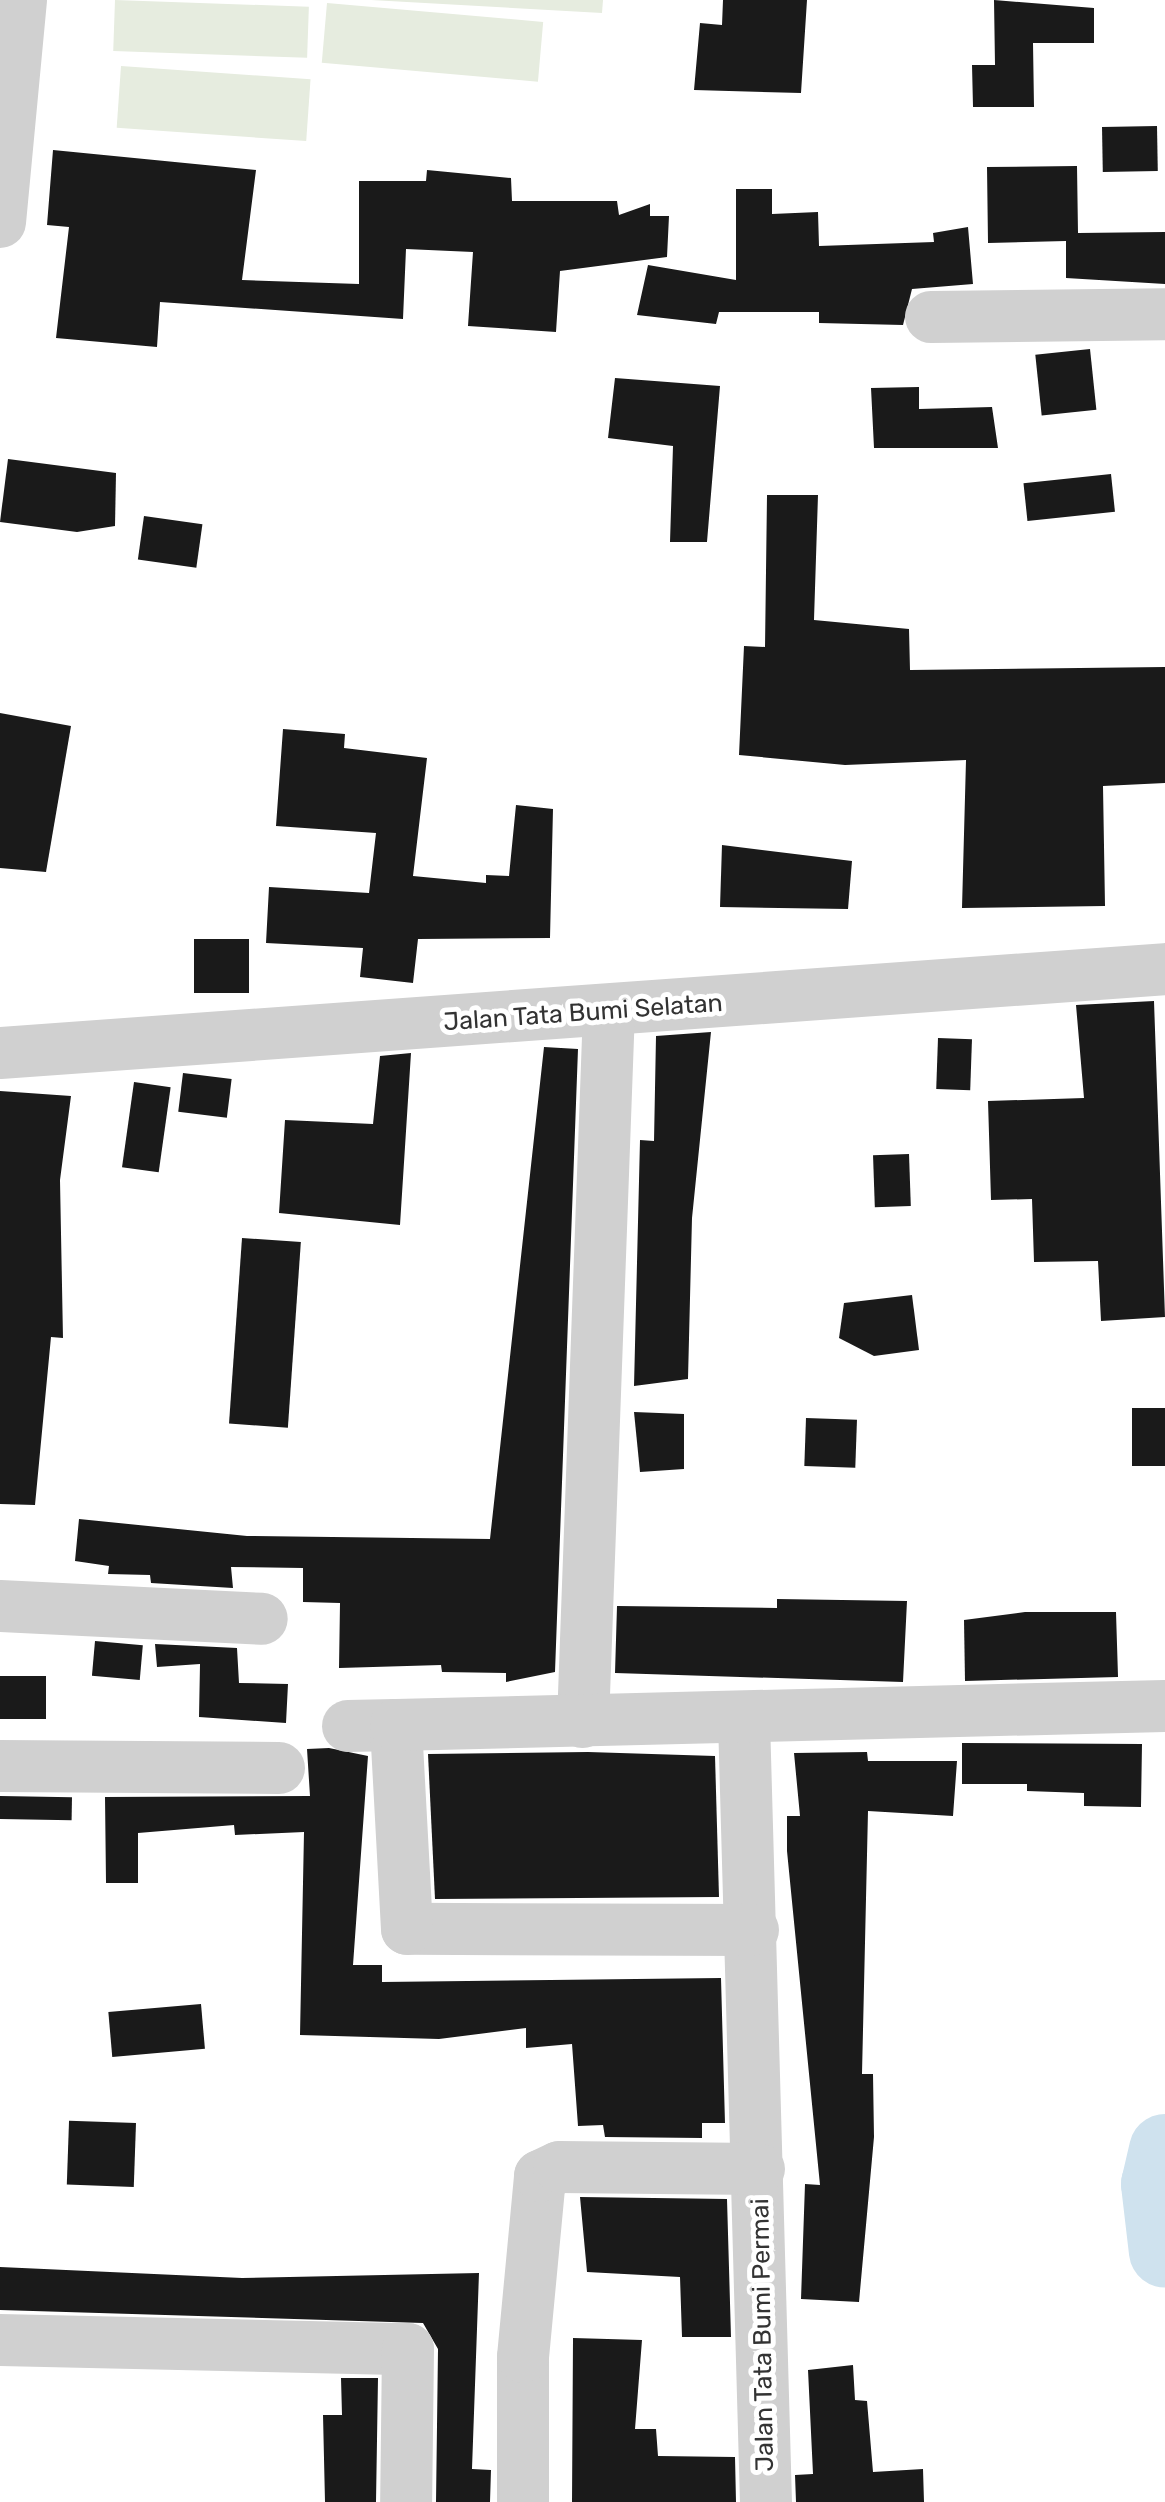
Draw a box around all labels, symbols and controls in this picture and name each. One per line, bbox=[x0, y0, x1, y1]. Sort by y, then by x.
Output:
street label: Jalan Tata Bumi Selatan bbox=[442, 988, 724, 1038]
street label: Jalan Tata Bumi Permai bbox=[746, 2198, 780, 2472]

